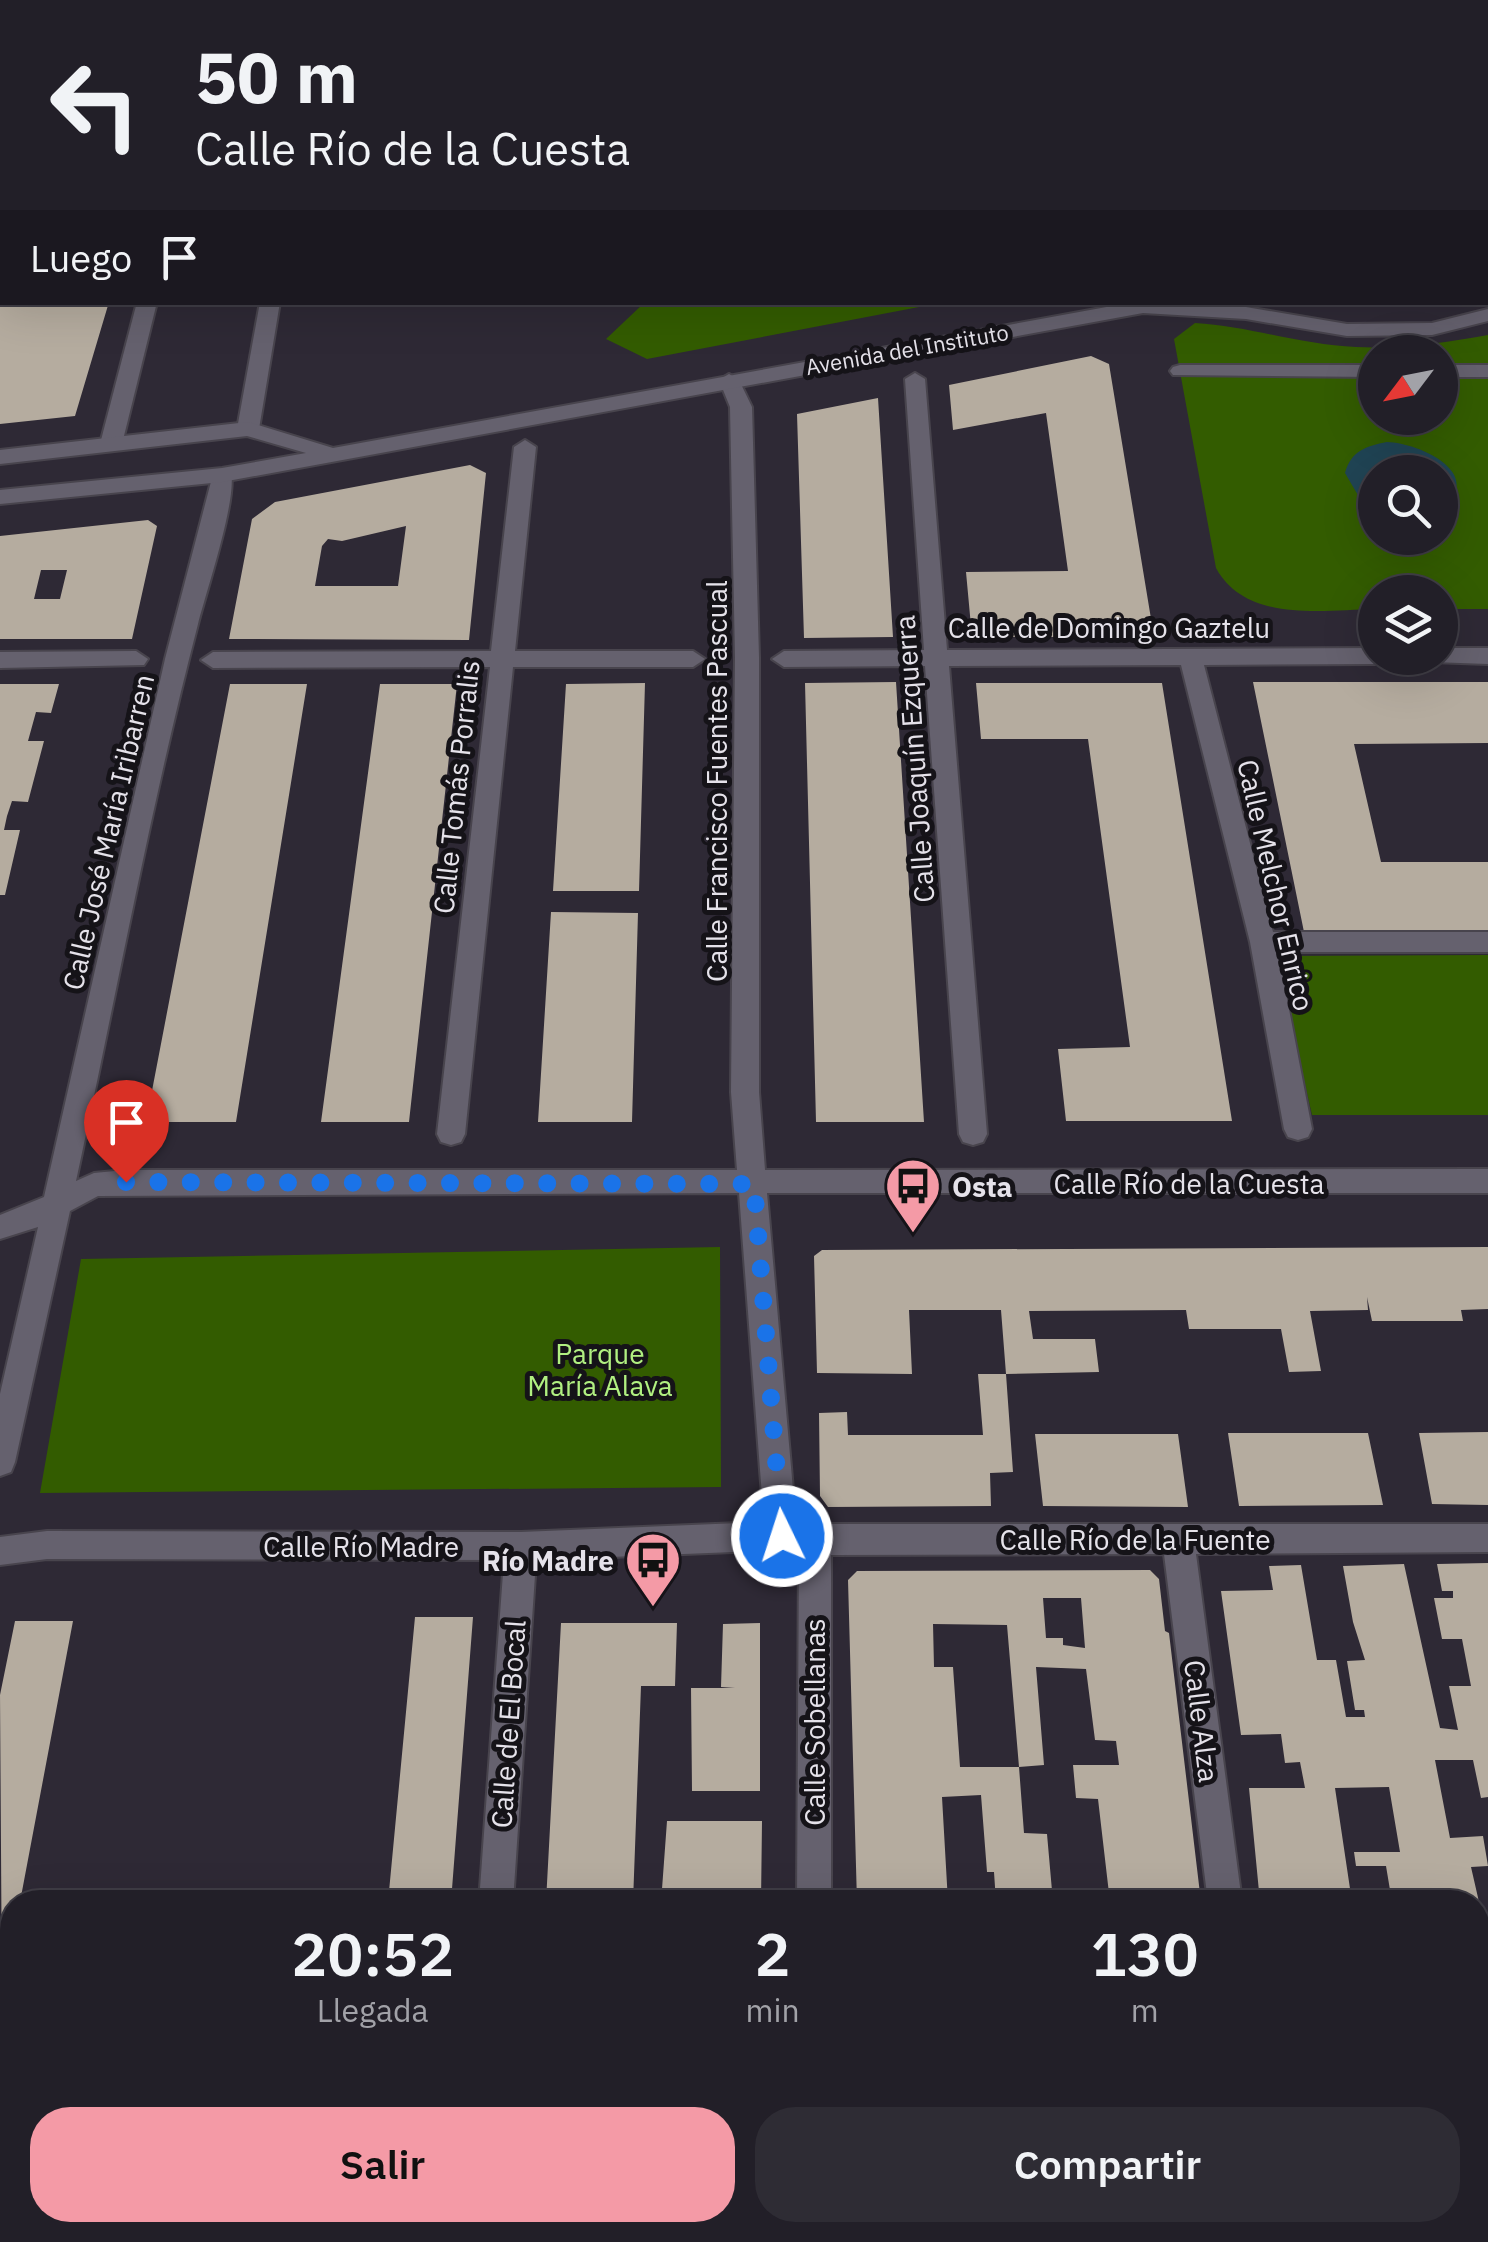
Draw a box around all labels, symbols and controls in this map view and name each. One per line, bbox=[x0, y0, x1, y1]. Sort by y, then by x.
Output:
text: 50 m bbox=[195, 31, 358, 122]
icon: left bbox=[30, 40, 160, 170]
text: Calle Río de la Cuesta bbox=[195, 119, 630, 177]
icon: arrive bbox=[152, 230, 207, 285]
text: Luego bbox=[30, 233, 132, 282]
street label: Avenida del Instituto bbox=[803, 317, 1011, 381]
north arrow bbox=[1358, 335, 1458, 435]
map controls bbox=[1358, 335, 1458, 675]
button: search bbox=[1358, 455, 1458, 555]
button: layers bbox=[1358, 575, 1458, 675]
street label: Calle Francisco Fuentes Pascual bbox=[698, 580, 735, 982]
street label: Calle de Domingo Gaztelu bbox=[948, 609, 1270, 646]
street label: Calle Joaquín Ezquerra bbox=[885, 614, 942, 904]
street label: Calle Tomás Porralis bbox=[424, 658, 488, 916]
street label: Calle José María Iribarren bbox=[54, 671, 162, 993]
street label: Calle Melchor Enrico bbox=[1229, 756, 1323, 1014]
pin bbox=[84, 1080, 169, 1183]
icon: arrive bbox=[99, 1095, 154, 1150]
bus stop icon: Osta bbox=[883, 1156, 943, 1235]
street label: Calle Río de la Cuesta bbox=[1054, 1165, 1324, 1202]
place label: Osta bbox=[952, 1168, 1013, 1205]
park label: Parque María Alava bbox=[527, 1335, 673, 1404]
position arrow bbox=[730, 1484, 834, 1588]
street label: Calle Río de la Fuente bbox=[999, 1521, 1271, 1558]
street label: Calle Río Madre bbox=[263, 1528, 459, 1565]
bus stop icon: Río Madre bbox=[623, 1530, 683, 1609]
place label: Río Madre bbox=[482, 1542, 614, 1579]
street label: Calle Sobellanas bbox=[796, 1618, 833, 1826]
street label: Calle de El Bocal bbox=[482, 1619, 534, 1829]
street label: Calle Alza bbox=[1176, 1658, 1228, 1784]
text: 20:52 bbox=[291, 1914, 454, 1993]
text: 2 bbox=[755, 1914, 791, 1993]
text: 130 bbox=[1091, 1914, 1199, 1993]
text: Llegada bbox=[317, 1989, 429, 2031]
text: min bbox=[745, 1989, 800, 2031]
text: m bbox=[1131, 1989, 1159, 2031]
button: Salir bbox=[30, 2107, 735, 2222]
button: Compartir bbox=[755, 2107, 1460, 2222]

